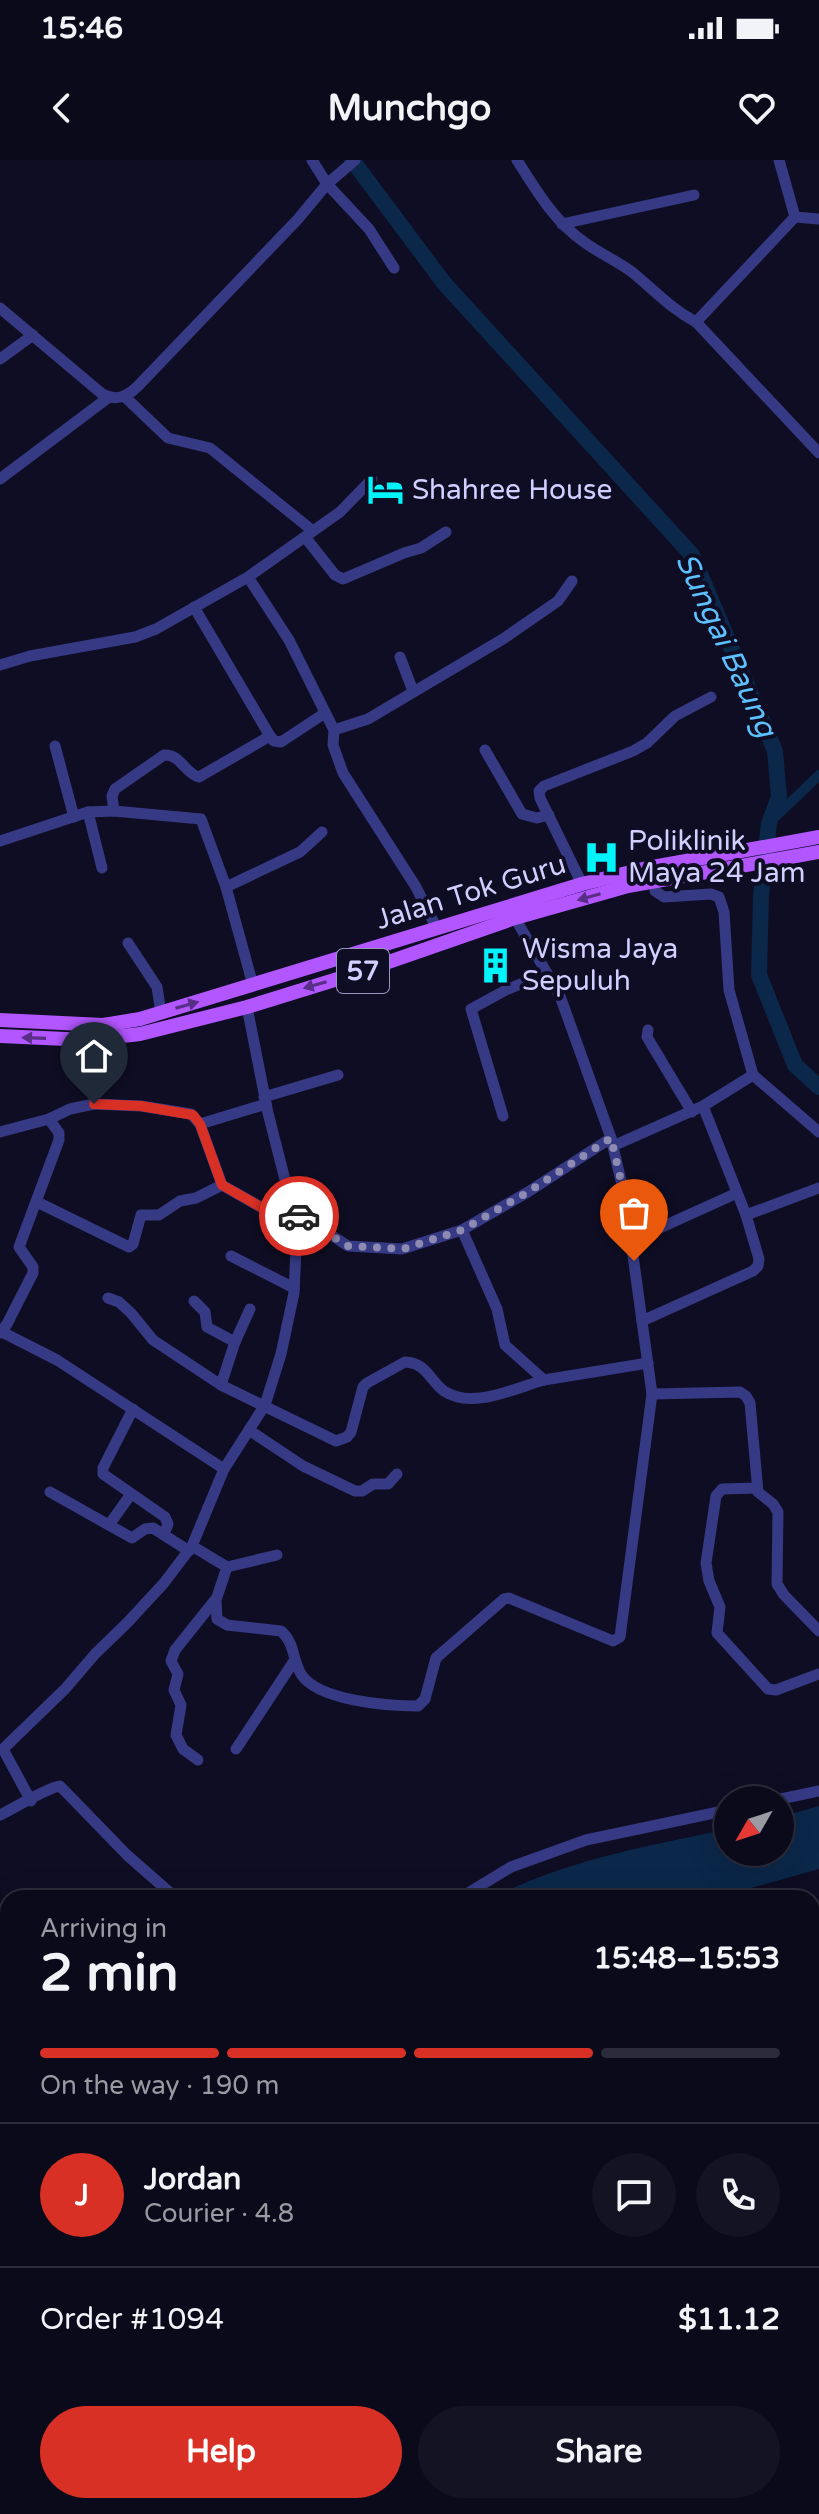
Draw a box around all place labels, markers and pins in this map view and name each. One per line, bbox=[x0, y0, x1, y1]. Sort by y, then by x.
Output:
hotel icon: Shahree House bbox=[367, 471, 405, 509]
place label: Shahree House bbox=[412, 473, 612, 507]
place label: Poliklinik Maya 24 Jam bbox=[628, 824, 805, 890]
hospital icon: Poliklinik Maya 24 Jam bbox=[583, 838, 621, 876]
place label: Wisma Jaya Sepuluh bbox=[522, 932, 678, 998]
building icon: Wisma Jaya Sepuluh bbox=[477, 946, 515, 984]
pin bbox=[60, 1022, 128, 1104]
pin bbox=[600, 1179, 668, 1261]

